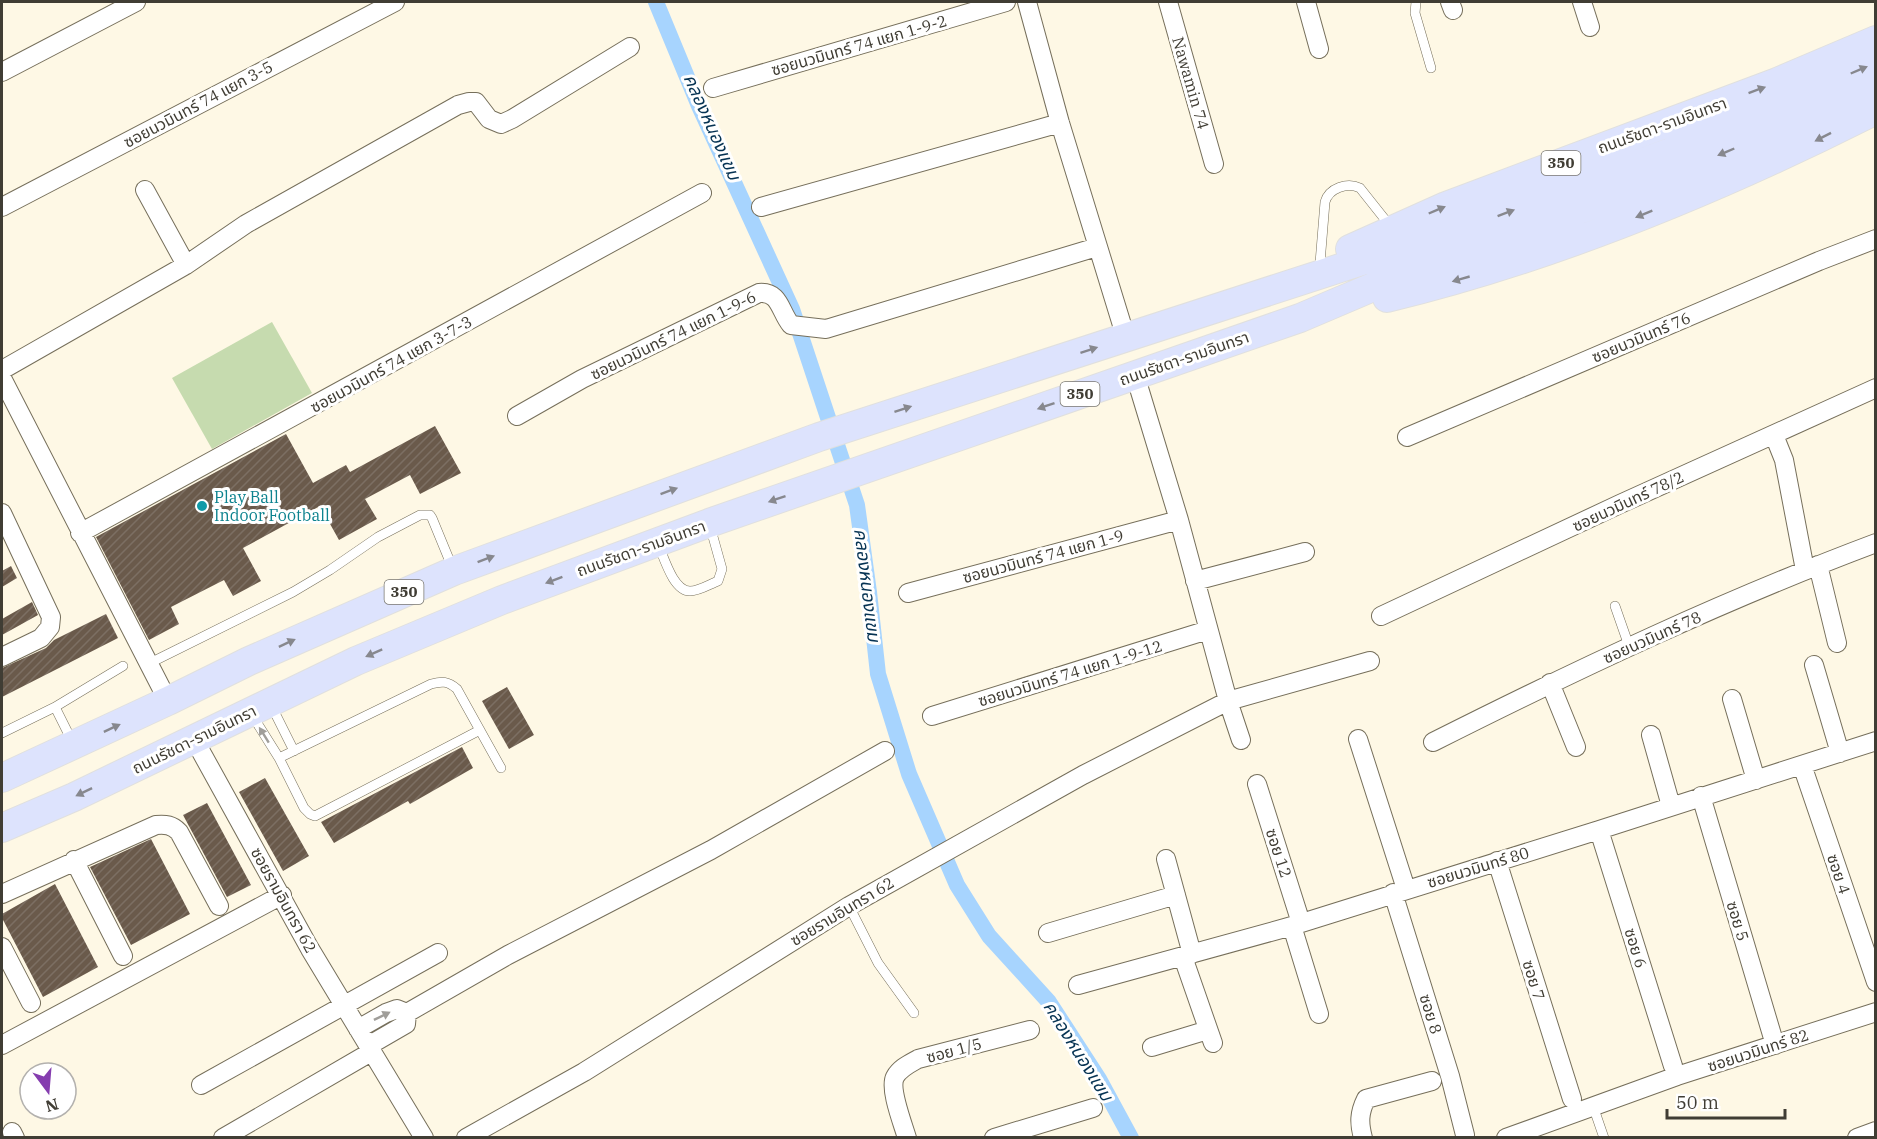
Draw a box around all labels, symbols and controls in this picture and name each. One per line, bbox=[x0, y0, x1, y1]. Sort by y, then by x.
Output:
street label: ซอยนวมินทร์ 74 แยก 1-9-2 bbox=[769, 10, 949, 80]
street label: Nawamin 74 bbox=[1168, 34, 1214, 132]
street label: ซอยนวมินทร์ 74 แยก 3-5 bbox=[120, 56, 276, 152]
one-way arrow bbox=[1850, 66, 1867, 75]
water label: คลองหนองแขม bbox=[679, 70, 747, 185]
one-way arrow bbox=[1749, 84, 1767, 94]
street label: ถนนรัชดา-รามอินทรา bbox=[1595, 92, 1729, 158]
one-way arrow bbox=[1815, 132, 1832, 141]
one-way arrow bbox=[1716, 147, 1734, 157]
road number: 350 bbox=[1542, 151, 1580, 175]
one-way arrow bbox=[1429, 205, 1447, 215]
one-way arrow bbox=[1497, 208, 1515, 217]
one-way arrow bbox=[1635, 210, 1653, 219]
one-way arrow bbox=[1452, 275, 1470, 284]
street label: ซอยนวมินทร์ 74 แยก 1-9-6 bbox=[587, 286, 759, 384]
street label: ซอยนวมินทร์ 76 bbox=[1589, 307, 1693, 367]
street label: ซอยนวมินทร์ 74 แยก 3-7-3 bbox=[307, 311, 475, 417]
street label: ถนนรัชดา-รามอินทรา bbox=[1117, 326, 1251, 390]
one-way arrow bbox=[1080, 344, 1098, 354]
road number: 350 bbox=[1060, 382, 1100, 406]
one-way arrow bbox=[1037, 401, 1055, 411]
one-way arrow bbox=[894, 404, 912, 414]
street label: ซอยนวมินทร์ 78/2 bbox=[1569, 466, 1687, 536]
one-way arrow bbox=[660, 486, 678, 495]
place label: Play Ball Indoor Football bbox=[214, 487, 330, 525]
one-way arrow bbox=[768, 495, 786, 505]
marker: Play Ball Indoor Football bbox=[195, 499, 209, 513]
street label: ถนนรัชดา-รามอินทรา bbox=[574, 515, 708, 581]
street label: ซอยนวมินทร์ 74 แยก 1-9 bbox=[960, 525, 1126, 587]
water label: คลองหนองแขม bbox=[849, 527, 886, 645]
one-way arrow bbox=[478, 554, 496, 564]
one-way arrow bbox=[545, 575, 563, 585]
road number: 350 bbox=[384, 580, 424, 604]
street label: ซอยนวมินทร์ 78 bbox=[1600, 606, 1704, 668]
street label: ซอยนวมินทร์ 74 แยก 1-9-12 bbox=[976, 635, 1164, 711]
one-way arrow bbox=[279, 638, 297, 648]
one-way arrow bbox=[364, 648, 382, 658]
street label: ถนนรัชดา-รามอินทรา bbox=[129, 700, 259, 778]
one-way arrow bbox=[103, 723, 120, 732]
one-way arrow bbox=[259, 727, 270, 743]
one-way arrow bbox=[76, 787, 93, 797]
street label: ซอย 12 bbox=[1262, 826, 1296, 880]
street label: ซอยนวมินทร์ 80 bbox=[1425, 842, 1531, 892]
street label: ซอยรามอินทรา 62 bbox=[247, 844, 321, 956]
street label: ซอย 4 bbox=[1823, 851, 1855, 897]
street label: ซอยรามอินทรา 62 bbox=[786, 872, 898, 950]
street label: ซอย 5 bbox=[1722, 899, 1754, 943]
street label: ซอย 6 bbox=[1620, 926, 1652, 970]
street label: ซอย 7 bbox=[1518, 958, 1550, 1002]
street label: ซอย 8 bbox=[1415, 992, 1447, 1036]
water label: คลองหนองแขม bbox=[1039, 996, 1119, 1107]
one-way arrow bbox=[373, 1011, 391, 1021]
street label: ซอยนวมินทร์ 82 bbox=[1705, 1024, 1811, 1076]
street label: ซอย 1/5 bbox=[924, 1033, 984, 1067]
north arrow bbox=[18, 1061, 78, 1121]
scale bar bbox=[1667, 1082, 1786, 1120]
text: 50 m bbox=[1676, 1091, 1719, 1114]
text: N bbox=[43, 1094, 61, 1117]

